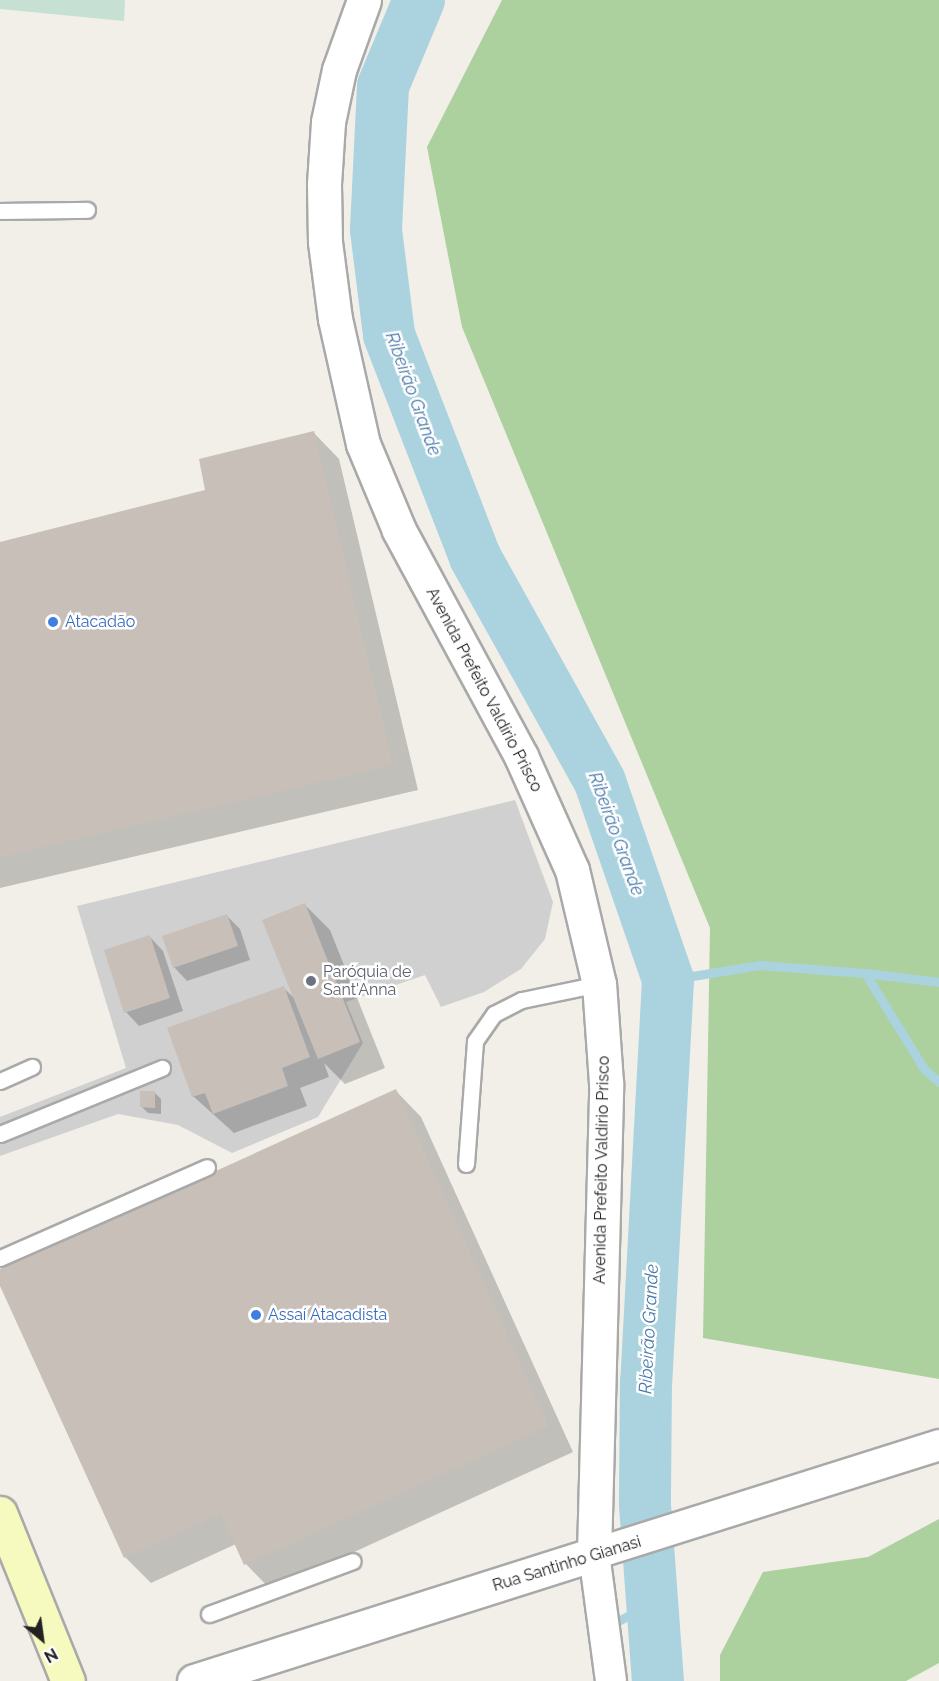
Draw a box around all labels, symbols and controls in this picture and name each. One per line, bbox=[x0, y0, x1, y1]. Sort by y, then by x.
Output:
water label: Ribeirão Grande bbox=[381, 329, 445, 459]
street label: Avenida Prefeito Valdírio Prisco bbox=[422, 584, 546, 796]
place label: Atacadão bbox=[65, 612, 135, 632]
marker: Atacadão bbox=[46, 615, 60, 629]
water label: Ribeirão Grande bbox=[584, 769, 648, 899]
place label: Paróquia de Sant'Anna bbox=[323, 962, 411, 1000]
marker: Paróquia de Sant'Anna bbox=[304, 974, 318, 988]
street label: Avenida Prefeito Valdírio Prisco bbox=[590, 1055, 614, 1285]
water label: Ribeirão Grande bbox=[635, 1263, 663, 1395]
place label: Assaí Atacadista bbox=[268, 1305, 388, 1325]
marker: Assaí Atacadista bbox=[249, 1308, 263, 1322]
street label: Rua Santinho Gianasi bbox=[490, 1532, 644, 1596]
north arrow bbox=[12, 1609, 72, 1669]
text: N bbox=[41, 1644, 61, 1666]

